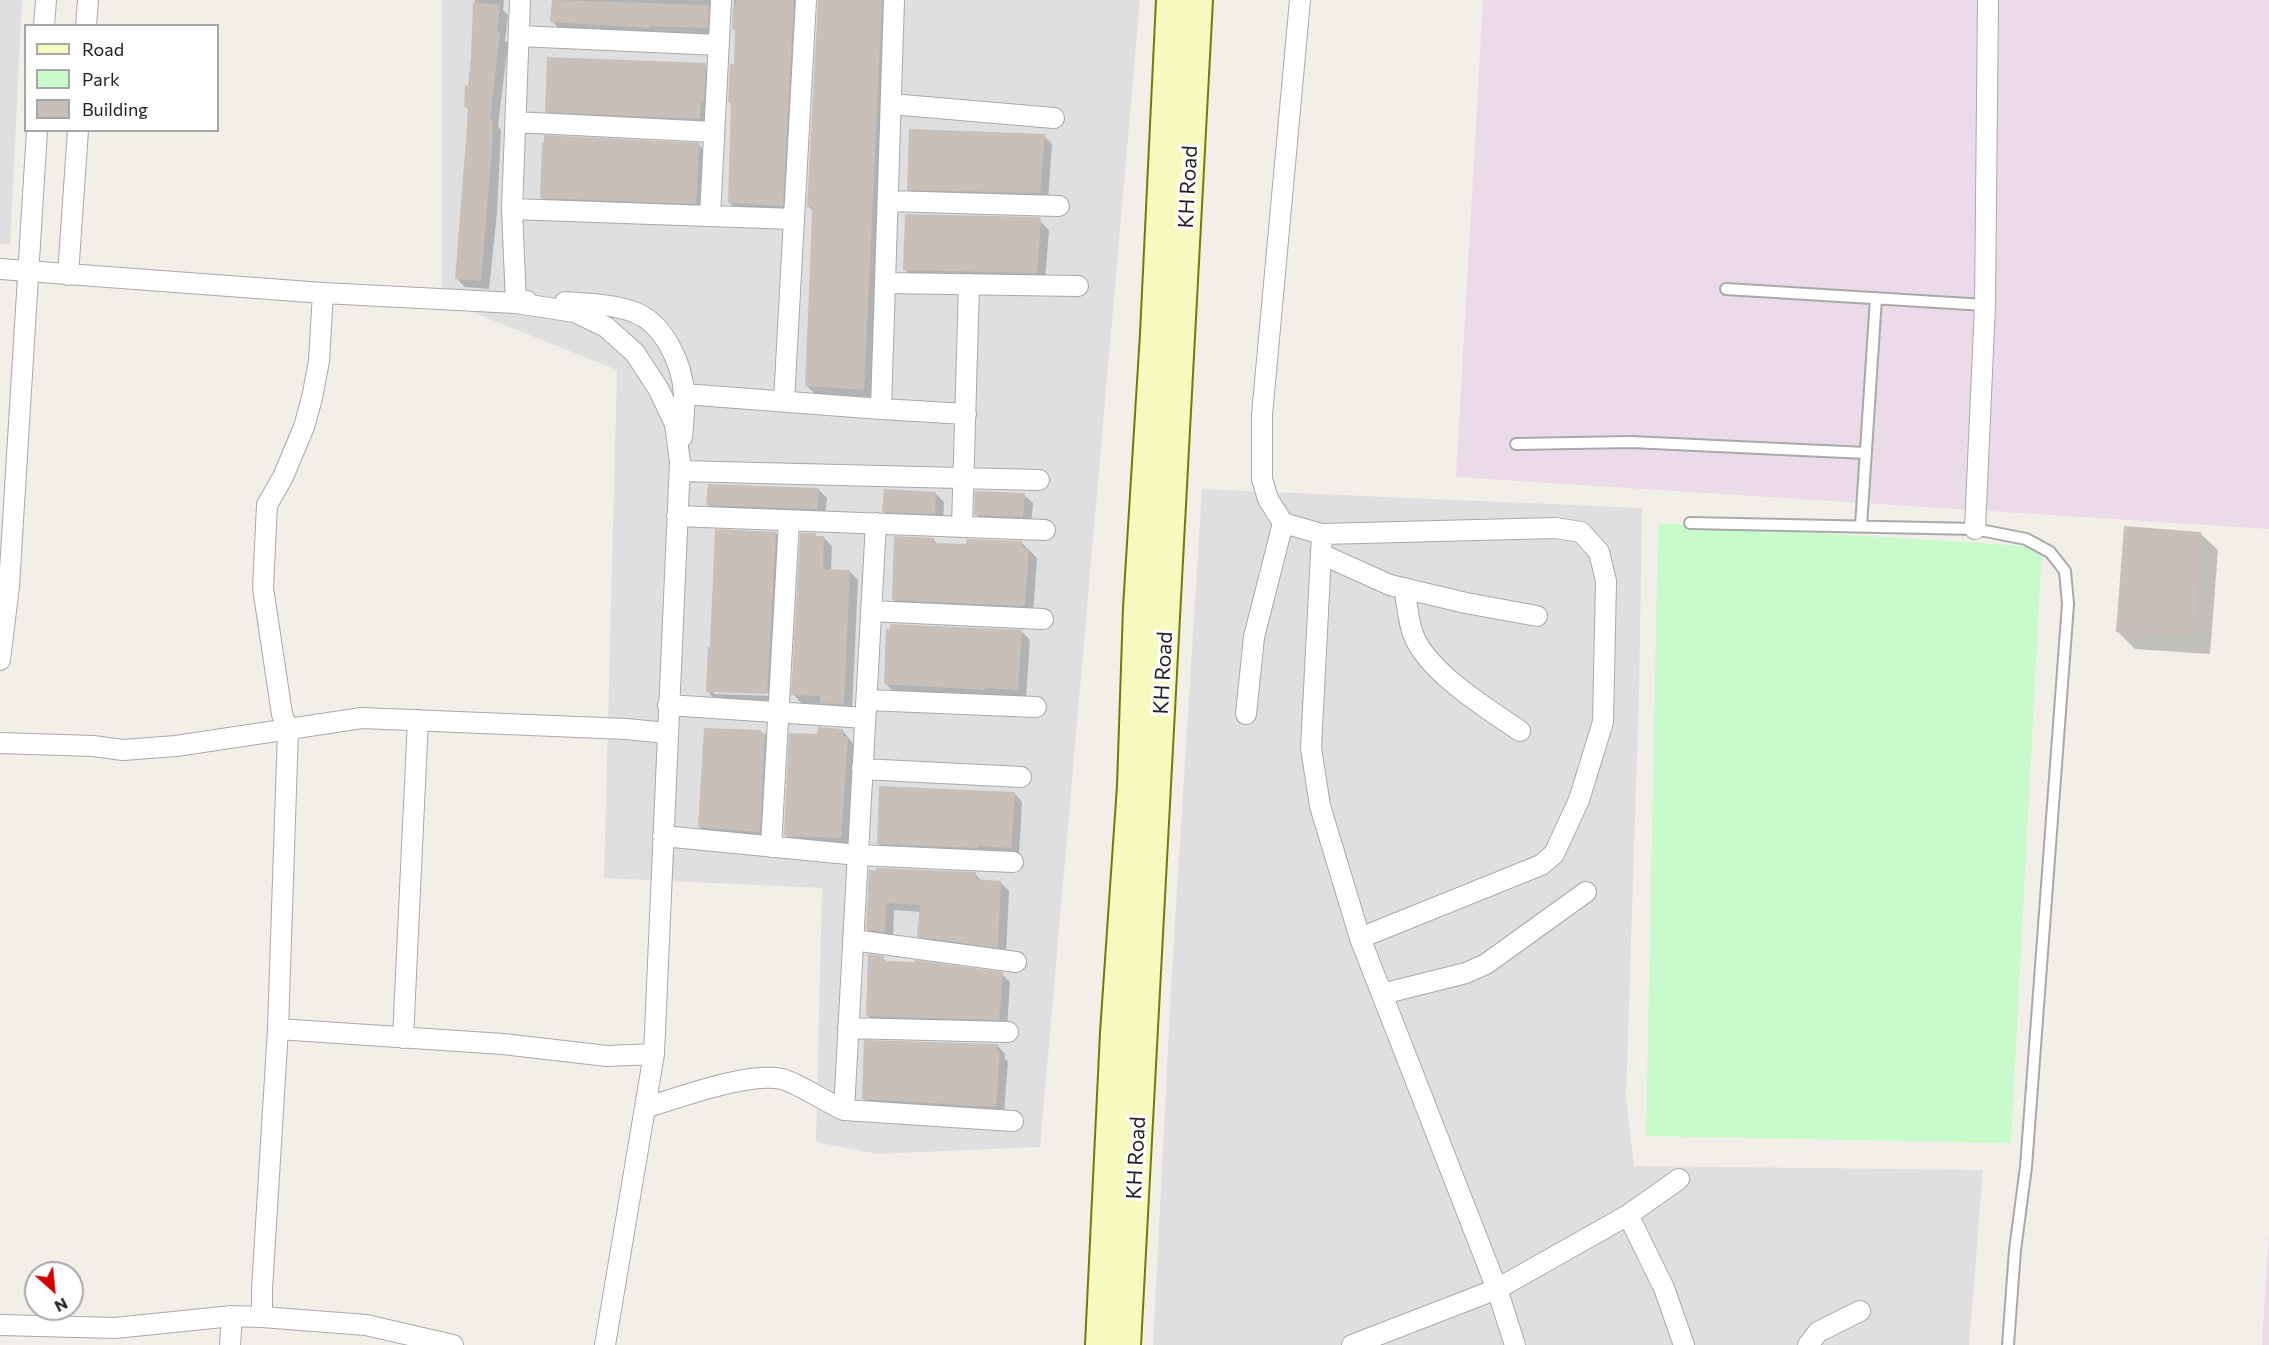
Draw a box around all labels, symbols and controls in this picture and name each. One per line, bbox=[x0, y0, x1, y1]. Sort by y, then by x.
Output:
legend bbox=[24, 24, 219, 132]
text: Road bbox=[82, 38, 124, 60]
text: Park bbox=[82, 68, 120, 90]
text: Building bbox=[82, 98, 148, 120]
street label: KH Road bbox=[1173, 145, 1203, 229]
street label: KH Road bbox=[1148, 631, 1178, 715]
street label: KH Road bbox=[1121, 1116, 1151, 1200]
north arrow bbox=[24, 1261, 84, 1321]
text: N bbox=[52, 1295, 71, 1317]

